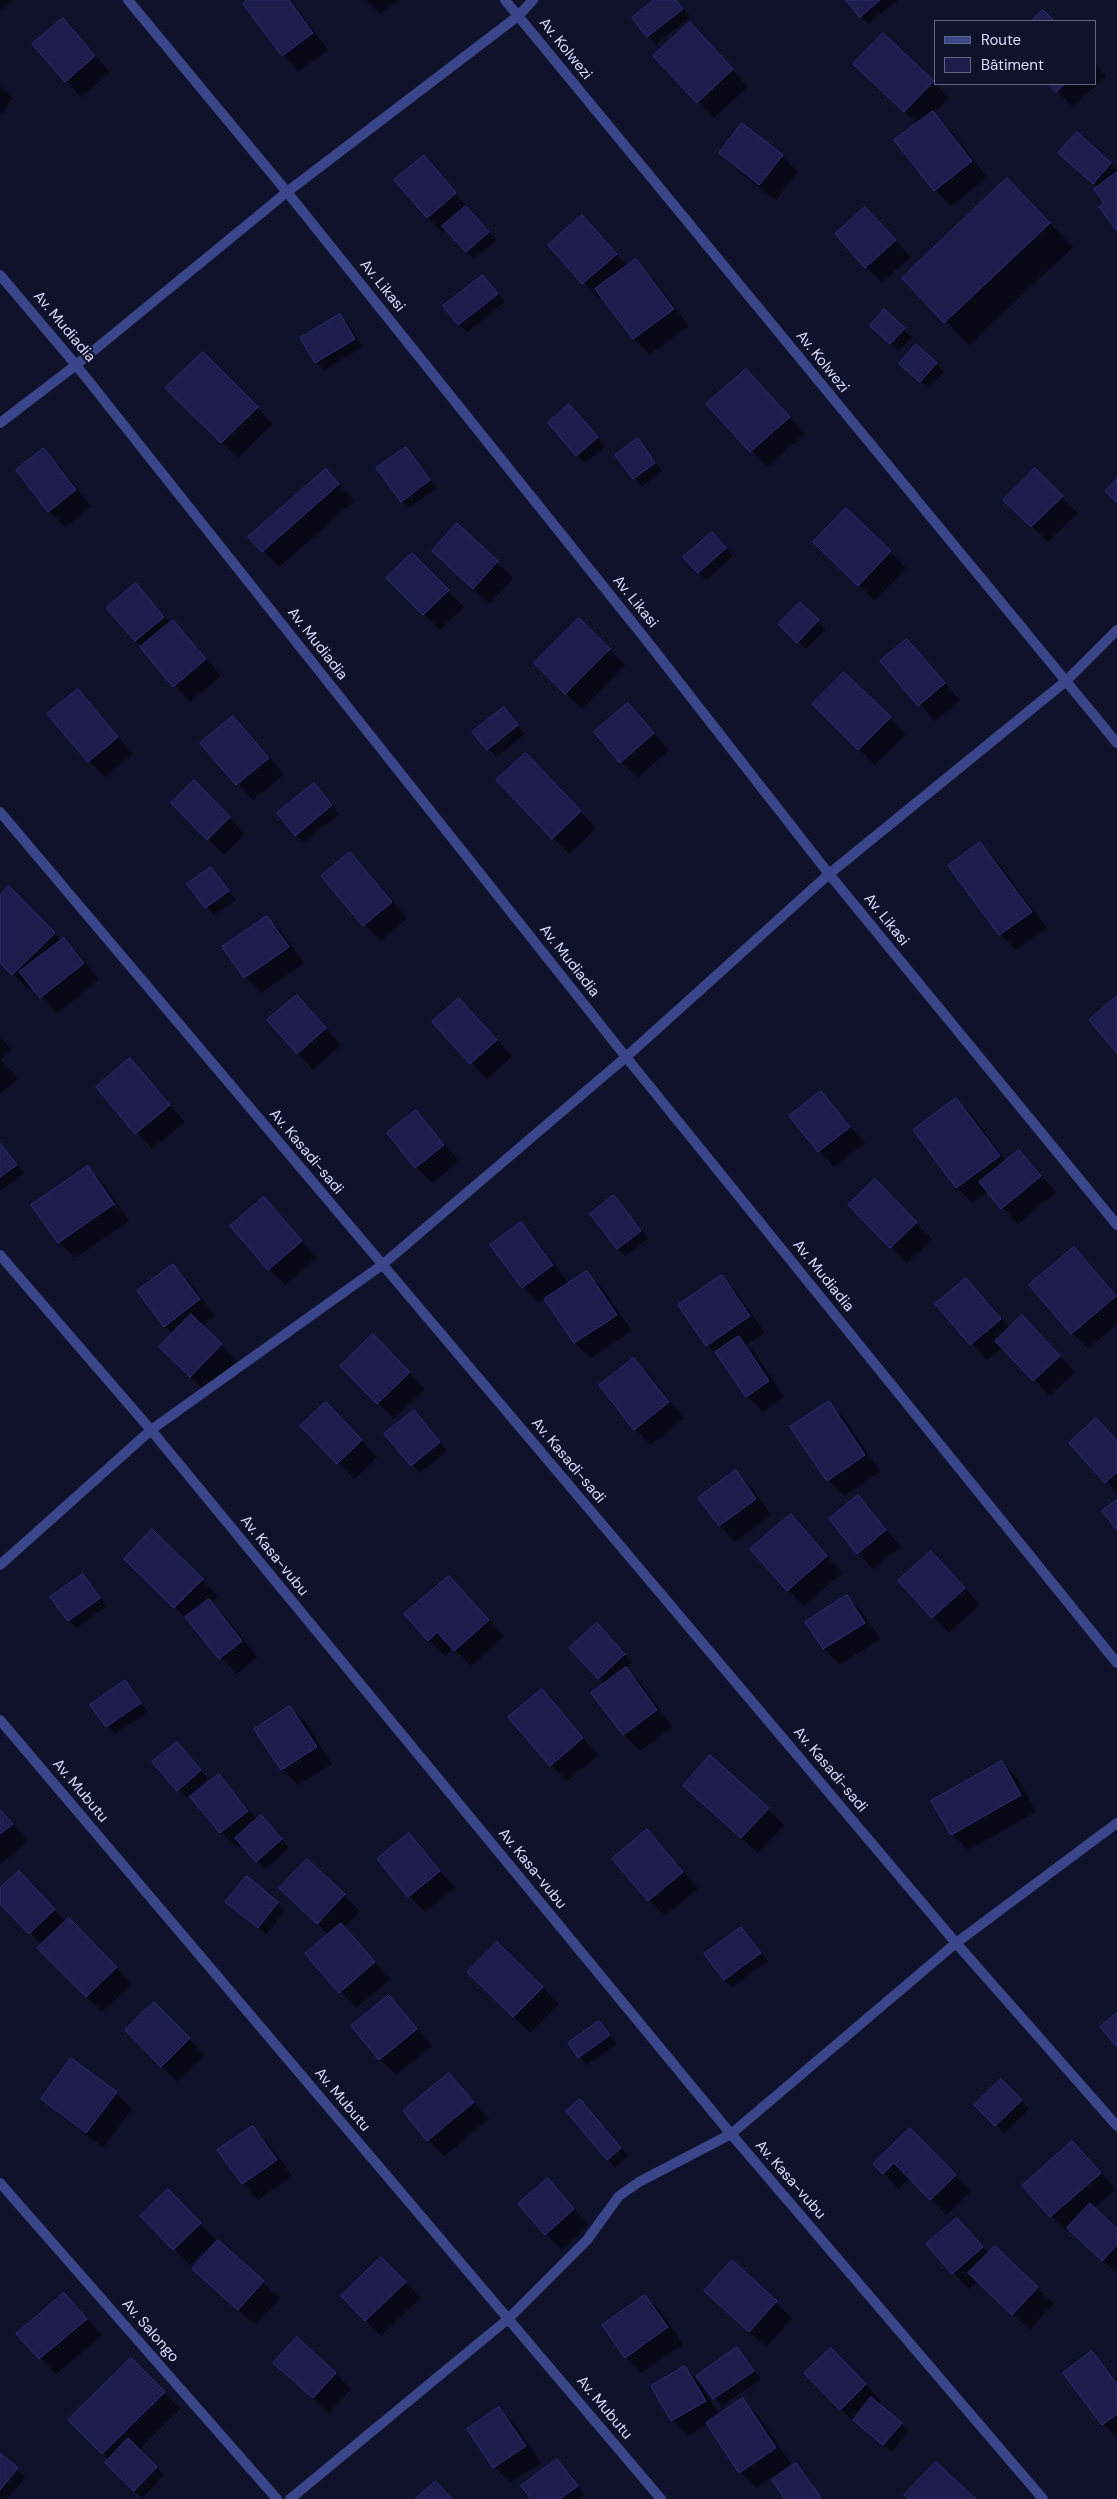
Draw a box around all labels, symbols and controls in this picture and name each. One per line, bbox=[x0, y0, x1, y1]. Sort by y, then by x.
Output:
street label: Av. Kolwezi bbox=[535, 15, 595, 83]
legend bbox=[934, 20, 1097, 85]
text: Route bbox=[981, 30, 1021, 50]
text: Bâtiment bbox=[981, 55, 1044, 75]
street label: Av. Likasi bbox=[356, 256, 408, 316]
street label: Av. Mudiadia bbox=[29, 288, 99, 366]
street label: Av. Kolwezi bbox=[792, 328, 852, 396]
street label: Av. Likasi bbox=[609, 572, 661, 632]
street label: Av. Mudiadia bbox=[283, 604, 351, 684]
street label: Av. Likasi bbox=[860, 890, 912, 950]
street label: Av. Mudiadia bbox=[535, 921, 603, 1001]
street label: Av. Kasadi-sadi bbox=[265, 1106, 347, 1198]
street label: Av. Mudiadia bbox=[789, 1237, 857, 1315]
street label: Av. Kasadi-sadi bbox=[527, 1415, 609, 1507]
street label: Av. Kasa-vubu bbox=[236, 1512, 312, 1600]
street label: Av. Kasadi-sadi bbox=[789, 1724, 871, 1816]
street label: Av. Mubutu bbox=[48, 1756, 112, 1826]
street label: Av. Kasa-vubu bbox=[494, 1825, 570, 1913]
street label: Av. Mubutu bbox=[310, 2065, 374, 2135]
street label: Av. Kasa-vubu bbox=[751, 2137, 829, 2223]
street label: Av. Salongo bbox=[118, 2296, 182, 2366]
street label: Av. Mubutu bbox=[572, 2373, 636, 2443]

